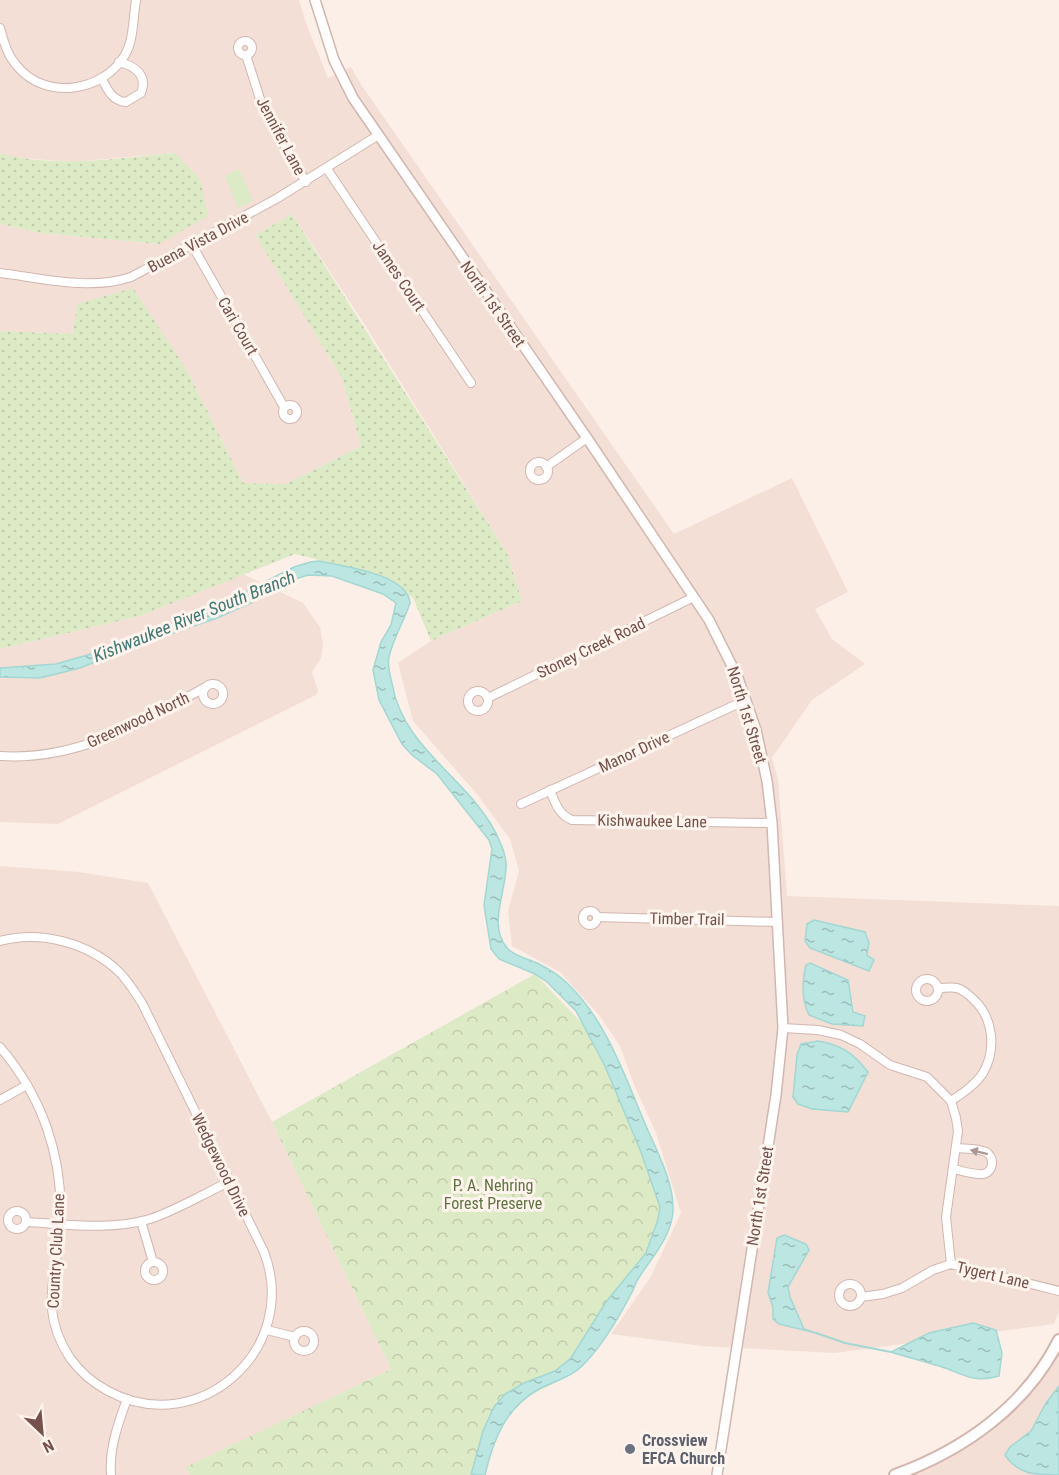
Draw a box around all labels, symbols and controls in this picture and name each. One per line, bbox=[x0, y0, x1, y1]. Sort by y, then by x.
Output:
street label: Jennifer Lane bbox=[252, 94, 310, 178]
street label: Buena Vista Drive bbox=[145, 208, 251, 276]
street label: James Court bbox=[369, 237, 430, 315]
street label: North 1st Street bbox=[456, 257, 530, 351]
street label: Cari Court bbox=[214, 294, 262, 359]
water label: Kishwaukee River South Branch bbox=[90, 566, 298, 666]
street label: Stoney Creek Road bbox=[534, 614, 648, 682]
street label: North 1st Street bbox=[723, 664, 771, 766]
street label: Greenwood North bbox=[84, 688, 192, 752]
street label: Manor Drive bbox=[596, 727, 672, 777]
street label: Kishwaukee Lane bbox=[597, 811, 707, 831]
street label: Timber Trail bbox=[649, 909, 725, 929]
street label: Wedgewood Drive bbox=[188, 1110, 254, 1220]
street label: North 1st Street bbox=[743, 1145, 777, 1247]
one-way arrow bbox=[970, 1147, 988, 1157]
park label: P. A. Nehring Forest Preserve bbox=[444, 1176, 542, 1213]
street label: Country Club Lane bbox=[43, 1193, 69, 1309]
street label: Tygert Lane bbox=[955, 1257, 1031, 1293]
north arrow bbox=[12, 1403, 72, 1463]
place label: Crossview EFCA Church bbox=[642, 1431, 725, 1468]
text: N bbox=[40, 1435, 57, 1457]
marker: Crossview EFCA Church bbox=[623, 1442, 637, 1456]

